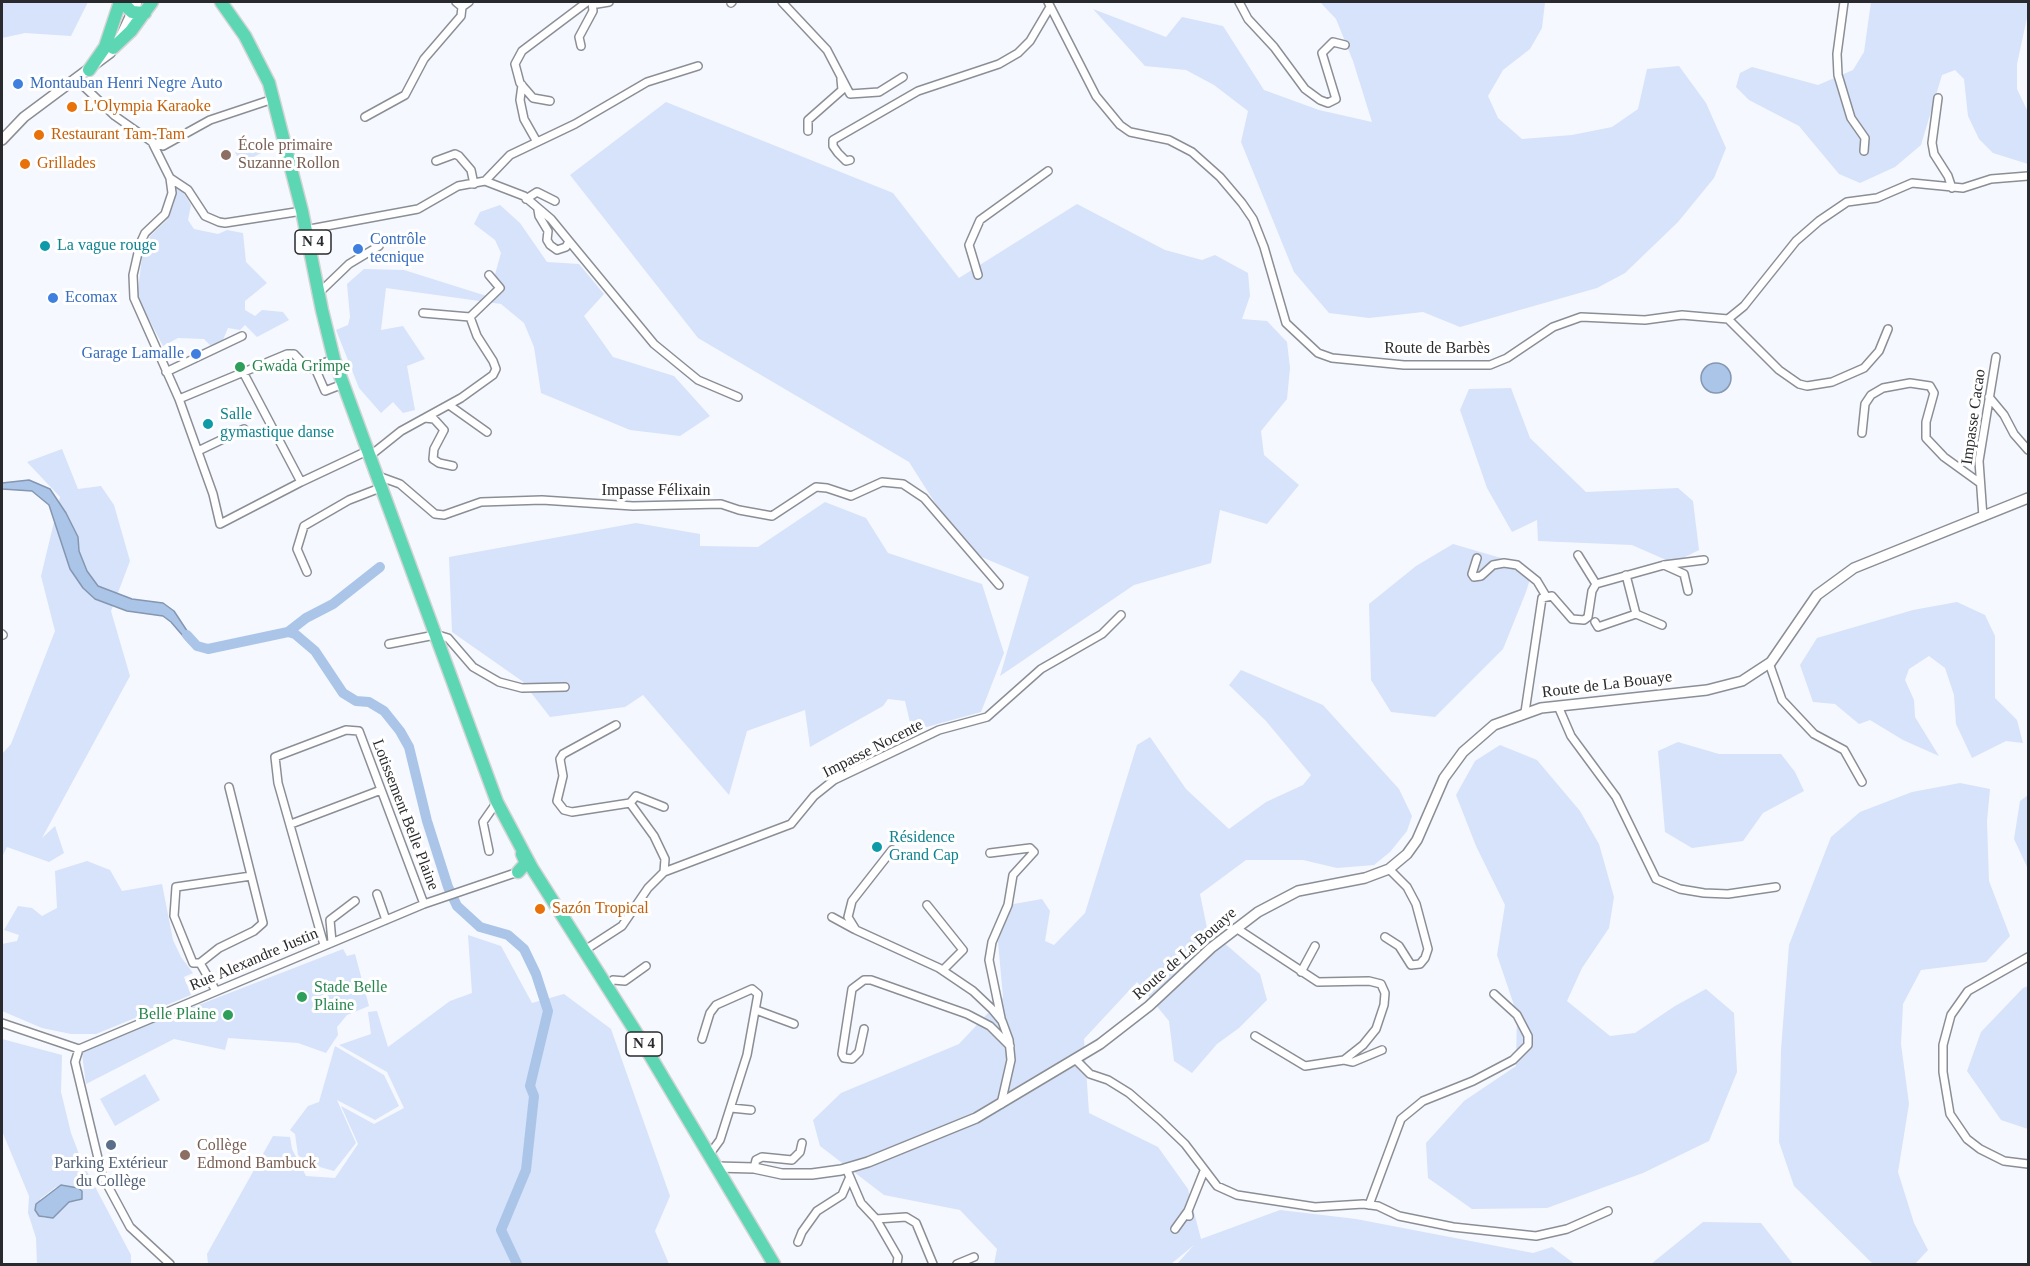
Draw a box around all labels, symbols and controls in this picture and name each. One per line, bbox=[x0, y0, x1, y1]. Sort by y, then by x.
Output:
place label: Montauban Henri Negre Auto bbox=[30, 74, 222, 94]
marker: Montauban Henri Negre Auto bbox=[11, 77, 25, 91]
place label: L'Olympia Karaoke bbox=[84, 97, 211, 117]
marker: L'Olympia Karaoke bbox=[65, 100, 79, 114]
place label: Restaurant Tam-Tam bbox=[51, 125, 185, 145]
marker: Restaurant Tam-Tam bbox=[32, 128, 46, 142]
place label: École primaire Suzanne Rollon bbox=[238, 136, 340, 174]
marker: École primaire Suzanne Rollon bbox=[219, 148, 233, 162]
place label: Grillades bbox=[37, 154, 96, 174]
marker: Grillades bbox=[18, 157, 32, 171]
road number: N 4 bbox=[295, 230, 331, 254]
place label: Contrôle tecnique bbox=[370, 230, 426, 268]
place label: La vague rouge bbox=[57, 236, 157, 256]
marker: La vague rouge bbox=[38, 239, 52, 253]
marker: Contrôle tecnique bbox=[351, 242, 365, 256]
place label: Ecomax bbox=[65, 288, 117, 308]
marker: Ecomax bbox=[46, 291, 60, 305]
street label: Route de Barbès bbox=[1384, 339, 1490, 359]
place label: Garage Lamalle bbox=[81, 344, 184, 364]
marker: Garage Lamalle bbox=[189, 347, 203, 361]
place label: Gwada Grimpe bbox=[252, 357, 350, 377]
marker: Gwada Grimpe bbox=[233, 360, 247, 374]
street label: Impasse Cacao bbox=[1958, 368, 1990, 466]
place label: Salle gymastique danse bbox=[220, 405, 334, 443]
marker: Salle gymastique danse bbox=[201, 417, 215, 431]
street label: Impasse Félixain bbox=[602, 481, 710, 501]
street label: Route de La Bouaye bbox=[1541, 667, 1673, 703]
street label: Impasse Nocente bbox=[820, 716, 926, 782]
street label: Lotissement Belle Plaine bbox=[367, 737, 443, 893]
place label: Résidence Grand Cap bbox=[889, 828, 959, 866]
marker: Résidence Grand Cap bbox=[870, 840, 884, 854]
place label: Sazón Tropical bbox=[552, 899, 649, 919]
marker: Sazón Tropical bbox=[533, 902, 547, 916]
street label: Route de La Bouaye bbox=[1129, 904, 1241, 1004]
street label: Rue Alexandre Justin bbox=[187, 924, 321, 996]
place label: Stade Belle Plaine bbox=[314, 978, 387, 1016]
marker: Stade Belle Plaine bbox=[295, 990, 309, 1004]
place label: Belle Plaine bbox=[138, 1005, 216, 1025]
marker: Belle Plaine bbox=[221, 1008, 235, 1022]
road number: N 4 bbox=[626, 1032, 662, 1056]
place label: Collège Edmond Bambuck bbox=[197, 1136, 317, 1174]
marker: Parking Extérieur du Collège bbox=[104, 1138, 118, 1152]
marker: Collège Edmond Bambuck bbox=[178, 1148, 192, 1162]
place label: Parking Extérieur du Collège bbox=[54, 1154, 168, 1192]

